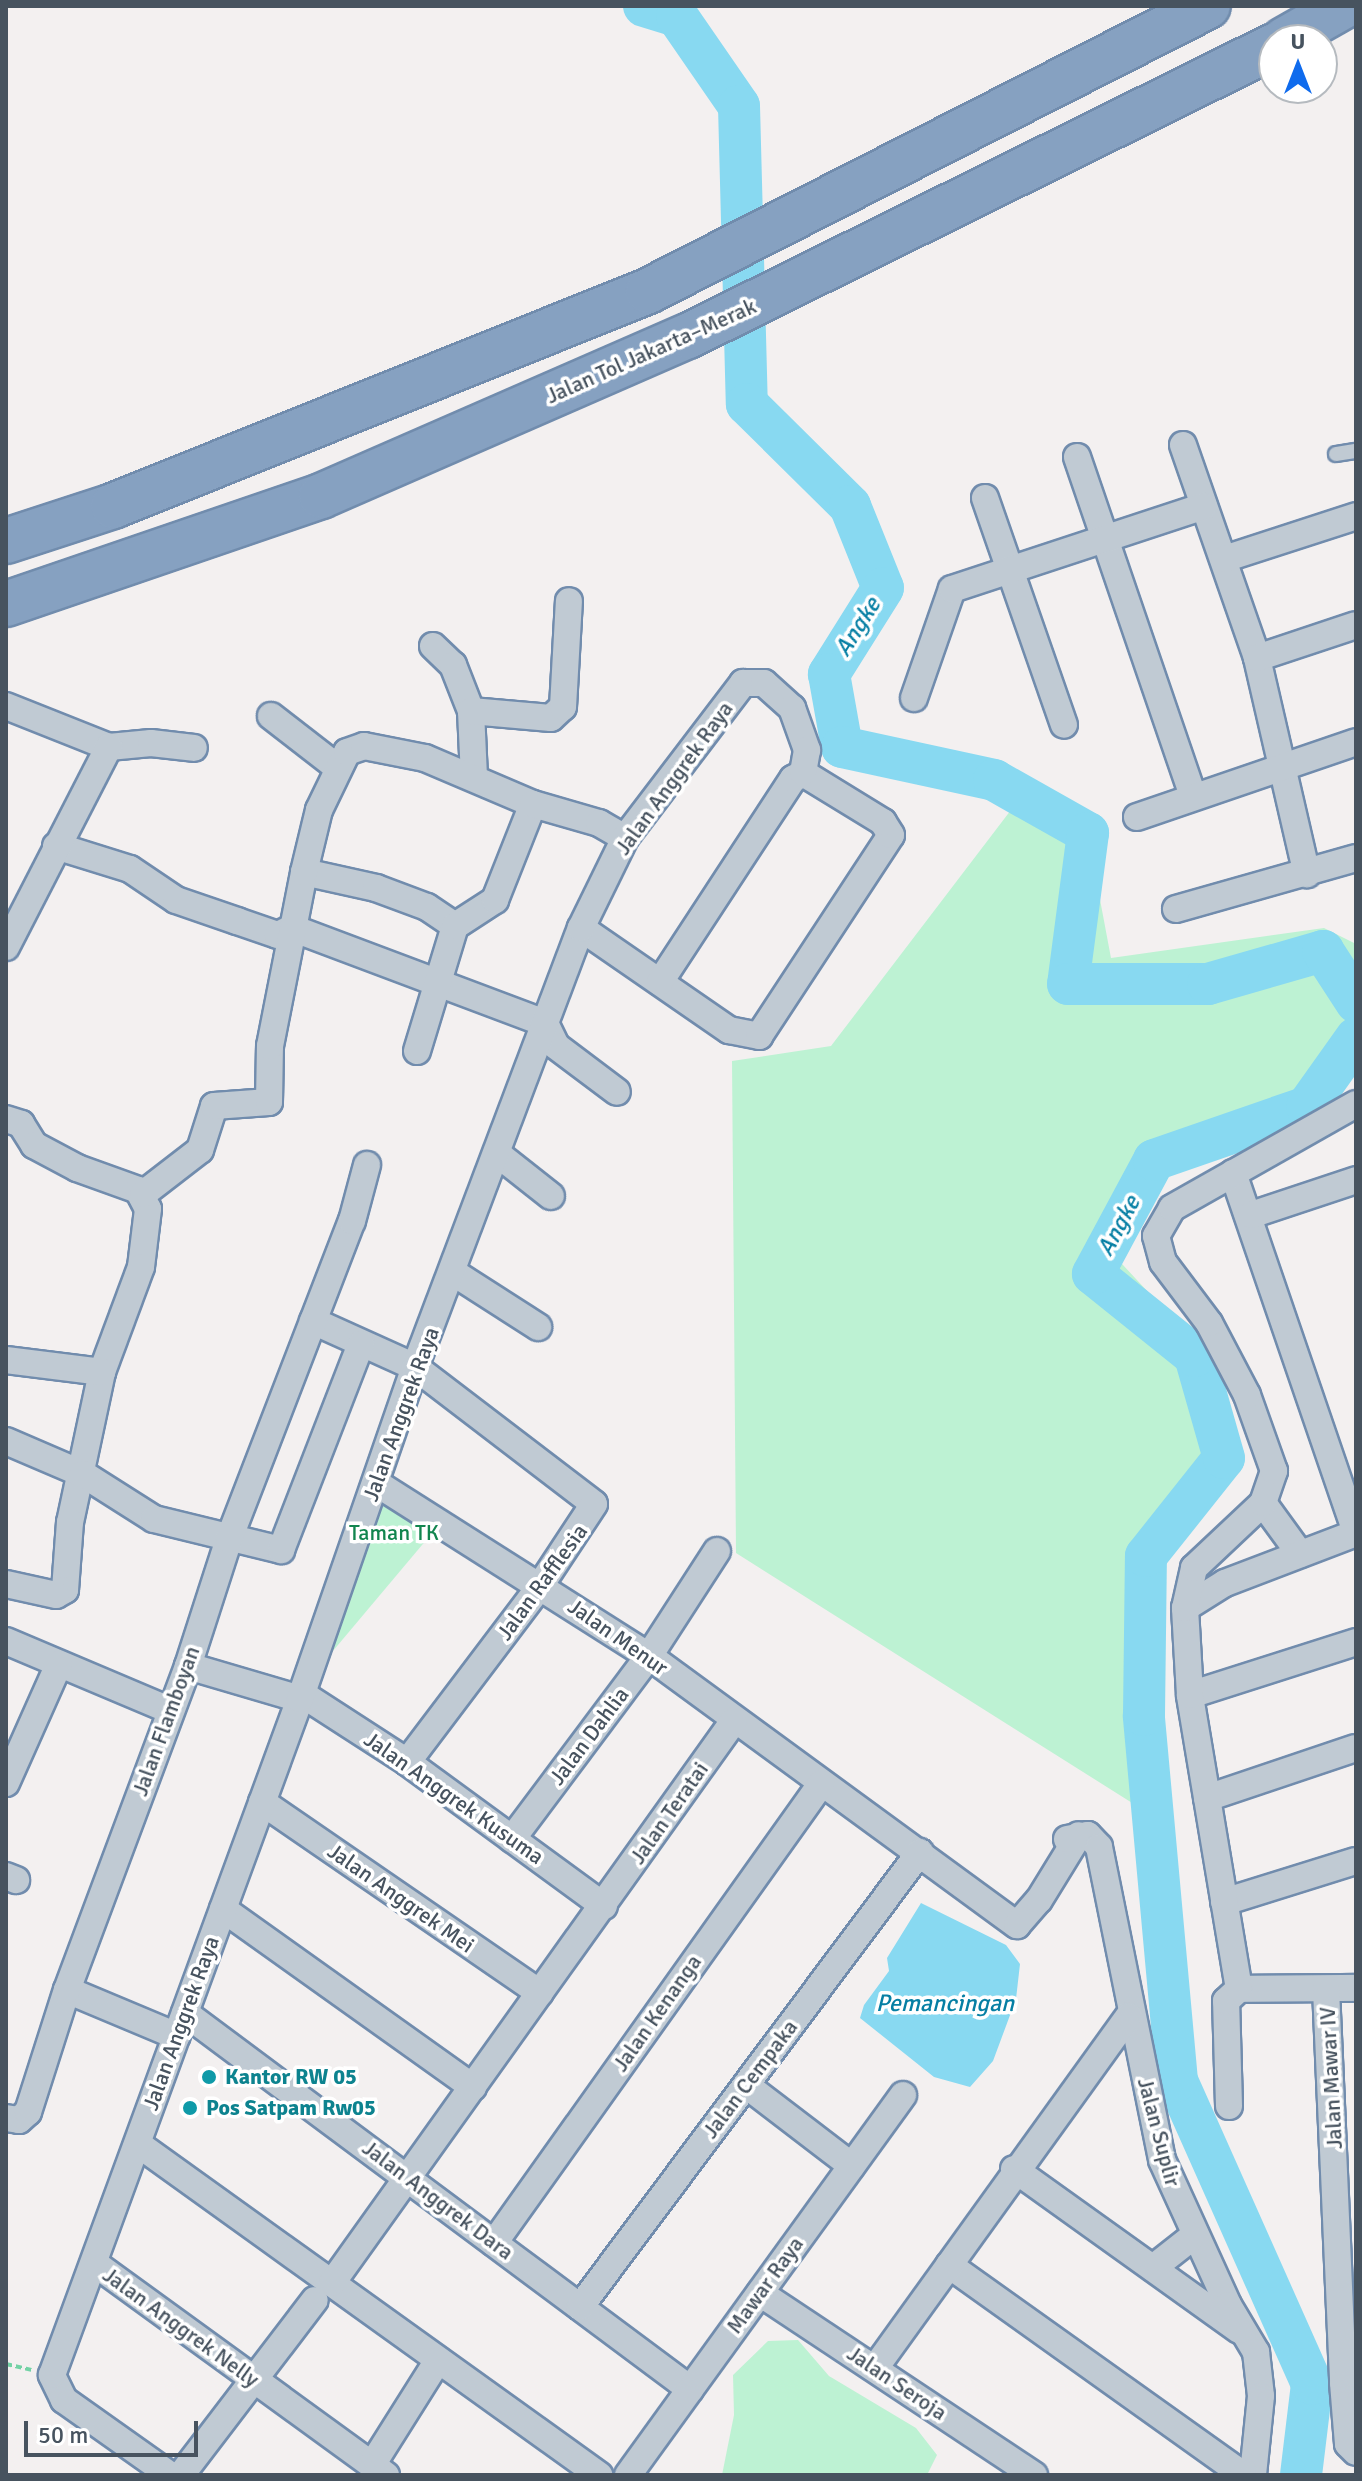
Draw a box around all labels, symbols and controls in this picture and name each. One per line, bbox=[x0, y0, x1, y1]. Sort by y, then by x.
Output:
north arrow bbox=[1258, 24, 1338, 104]
text: U bbox=[1291, 28, 1305, 55]
street label: Jalan Tol Jakarta–Merak bbox=[542, 293, 760, 409]
water label: Angke bbox=[829, 592, 887, 662]
street label: Jalan Anggrek Raya bbox=[609, 696, 739, 860]
water label: Angke bbox=[1091, 1191, 1147, 1261]
street label: Jalan Anggrek Raya bbox=[357, 1323, 445, 1505]
street label: Jalan Rafflesia bbox=[491, 1519, 593, 1645]
park label: Taman TK bbox=[349, 1520, 439, 1546]
street label: Jalan Menur bbox=[563, 1593, 673, 1681]
street label: Jalan Flamboyan bbox=[127, 1643, 205, 1799]
street label: Jalan Dahlia bbox=[544, 1682, 634, 1790]
street label: Jalan Anggrek Kusuma bbox=[359, 1726, 549, 1870]
street label: Jalan Teratai bbox=[624, 1757, 714, 1869]
street label: Jalan Anggrek Mei bbox=[323, 1838, 479, 1958]
street label: Jalan Anggrek Raya bbox=[137, 1932, 225, 2114]
street label: Jalan Kenanga bbox=[607, 1949, 707, 2077]
water label: Pemancingan bbox=[876, 1990, 1014, 2018]
street label: Jalan Mawar IV bbox=[1314, 2006, 1348, 2150]
street label: Jalan Cempaka bbox=[697, 2015, 803, 2143]
place label: Kantor RW 05 bbox=[225, 2064, 357, 2090]
marker: Kantor RW 05 bbox=[200, 2068, 218, 2086]
street label: Jalan Suplir bbox=[1132, 2075, 1186, 2189]
place label: Pos Satpam Rw05 bbox=[206, 2095, 376, 2121]
marker: Pos Satpam Rw05 bbox=[181, 2099, 199, 2117]
street label: Jalan Anggrek Dara bbox=[357, 2135, 519, 2265]
street label: Mawar Raya bbox=[721, 2231, 809, 2339]
street label: Jalan Anggrek Nelly bbox=[98, 2261, 264, 2393]
street label: Jalan Seroja bbox=[842, 2340, 952, 2426]
scale bar bbox=[28, 2405, 202, 2455]
text: 50 m bbox=[38, 2420, 88, 2450]

